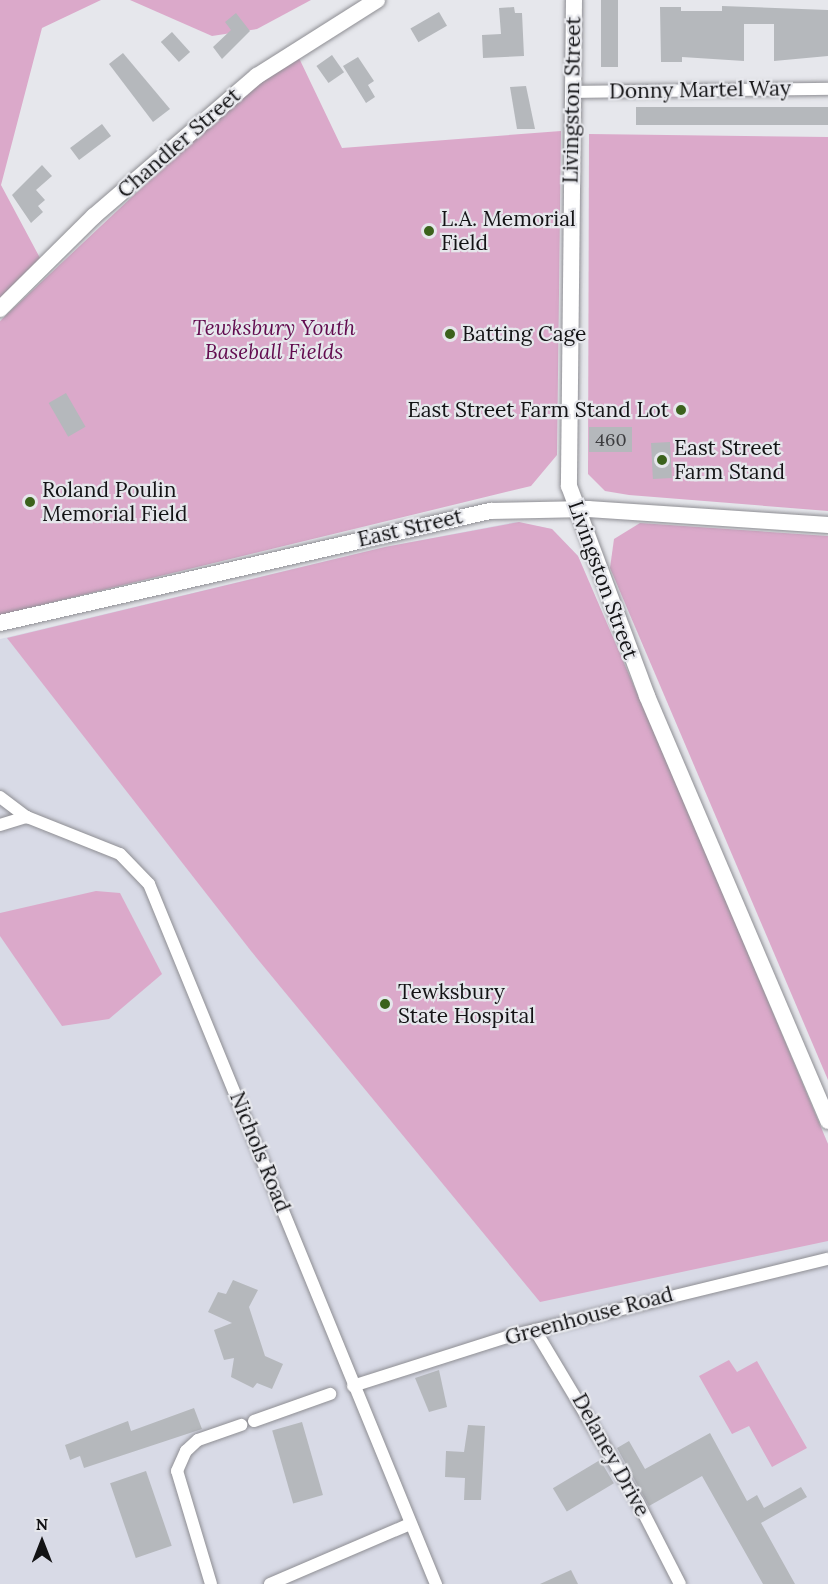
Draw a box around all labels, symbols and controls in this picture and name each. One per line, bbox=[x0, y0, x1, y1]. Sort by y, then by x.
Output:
street label: Livingston Street bbox=[558, 16, 586, 184]
street label: Donny Martel Way bbox=[609, 76, 791, 104]
street label: Chandler Street bbox=[112, 83, 246, 203]
place label: L.A. Memorial Field bbox=[441, 206, 576, 256]
marker: L.A. Memorial Field bbox=[422, 224, 436, 238]
park label: Tewksbury Youth Baseball Fields bbox=[192, 315, 356, 365]
place label: Batting Cage bbox=[462, 321, 586, 347]
marker: Batting Cage bbox=[443, 327, 457, 341]
place label: East Street Farm Stand Lot bbox=[408, 397, 669, 423]
marker: East Street Farm Stand Lot bbox=[674, 403, 688, 417]
house number: 460 bbox=[595, 429, 627, 451]
place label: East Street Farm Stand bbox=[674, 435, 785, 485]
marker: East Street Farm Stand bbox=[655, 453, 669, 467]
place label: Roland Poulin Memorial Field bbox=[42, 477, 188, 527]
marker: Roland Poulin Memorial Field bbox=[23, 495, 37, 509]
street label: Livingston Street bbox=[563, 497, 643, 663]
street label: East Street bbox=[355, 504, 465, 552]
place label: Tewksbury State Hospital bbox=[398, 979, 535, 1029]
marker: Tewksbury State Hospital bbox=[376, 995, 394, 1013]
street label: Nichols Road bbox=[224, 1088, 296, 1216]
street label: Greenhouse Road bbox=[502, 1281, 676, 1351]
street label: Delaney Drive bbox=[567, 1389, 655, 1521]
north arrow bbox=[12, 1512, 72, 1572]
text: N bbox=[36, 1514, 48, 1534]

